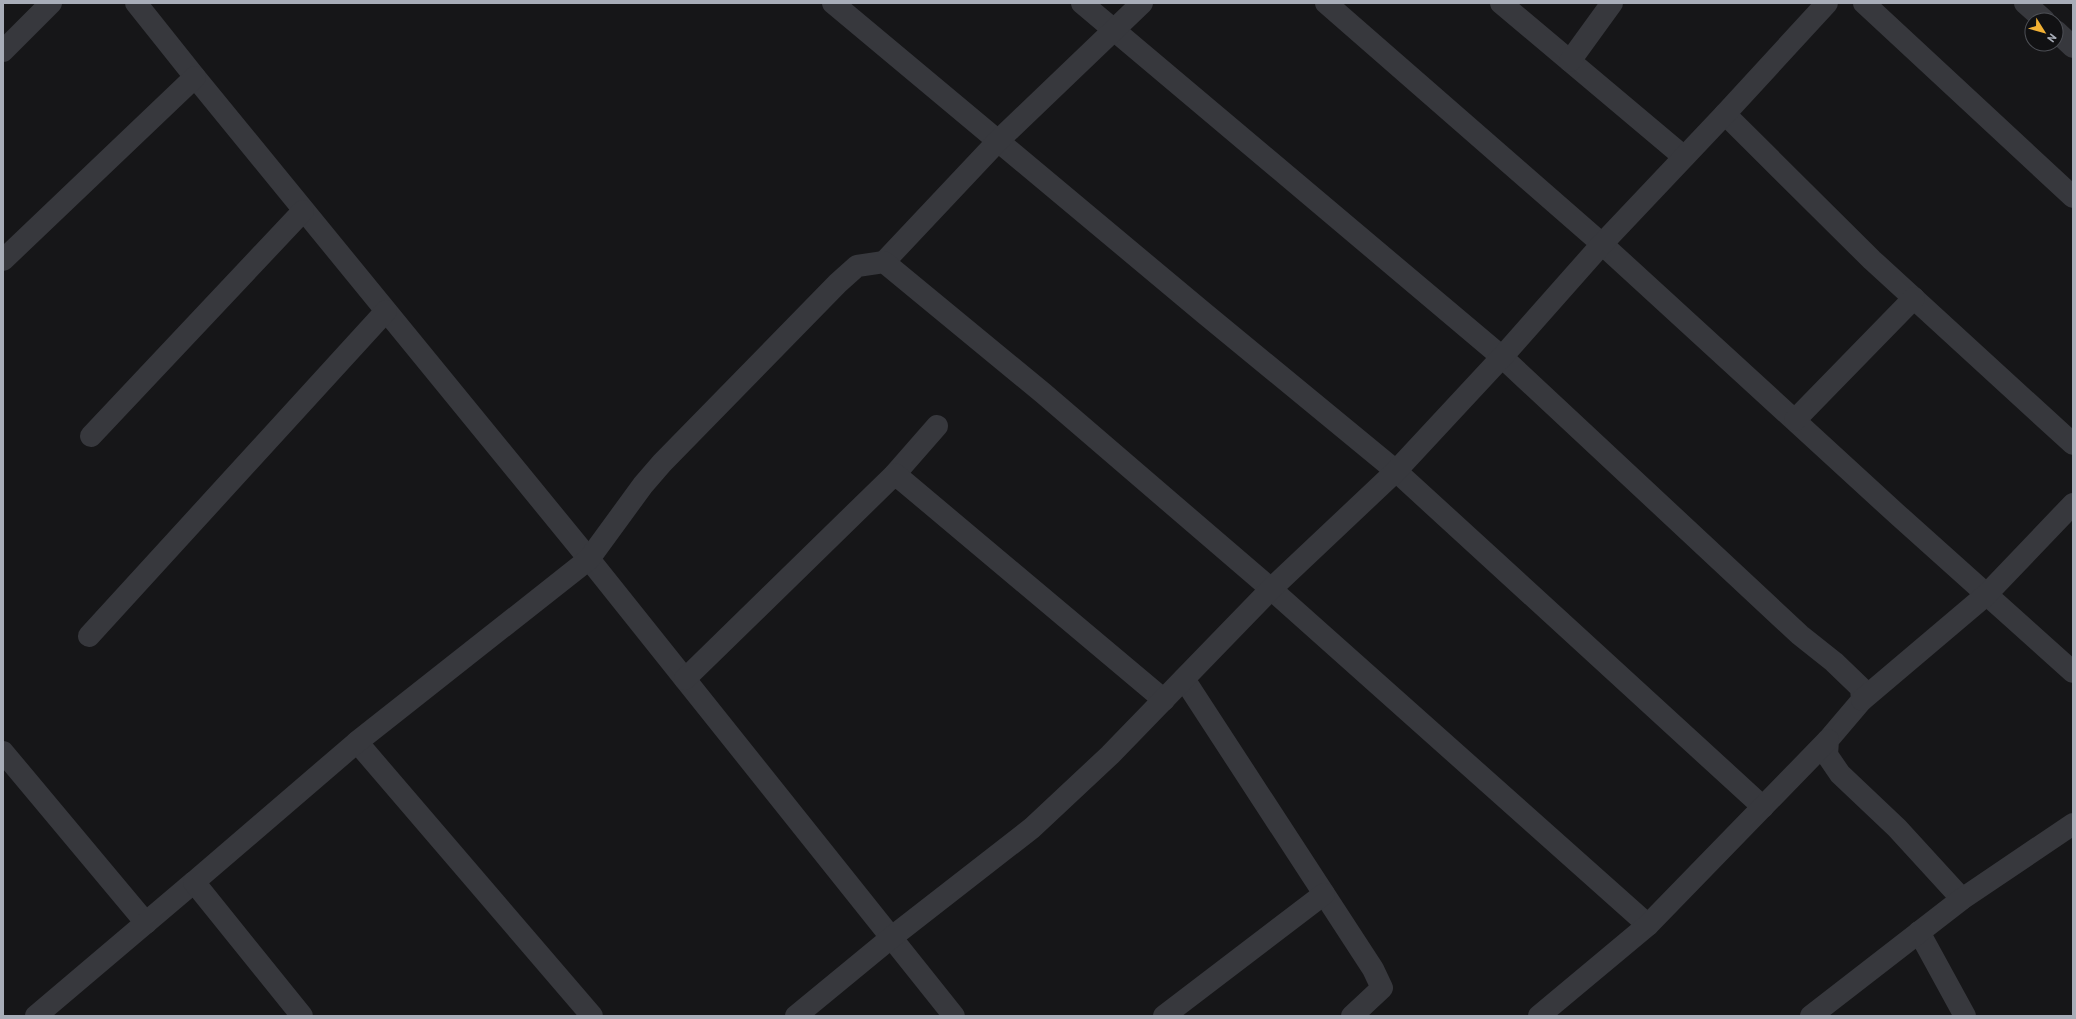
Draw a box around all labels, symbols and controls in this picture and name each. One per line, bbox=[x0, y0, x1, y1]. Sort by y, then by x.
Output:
north arrow bbox=[2024, 12, 2064, 52]
text: N bbox=[2045, 31, 2060, 45]

